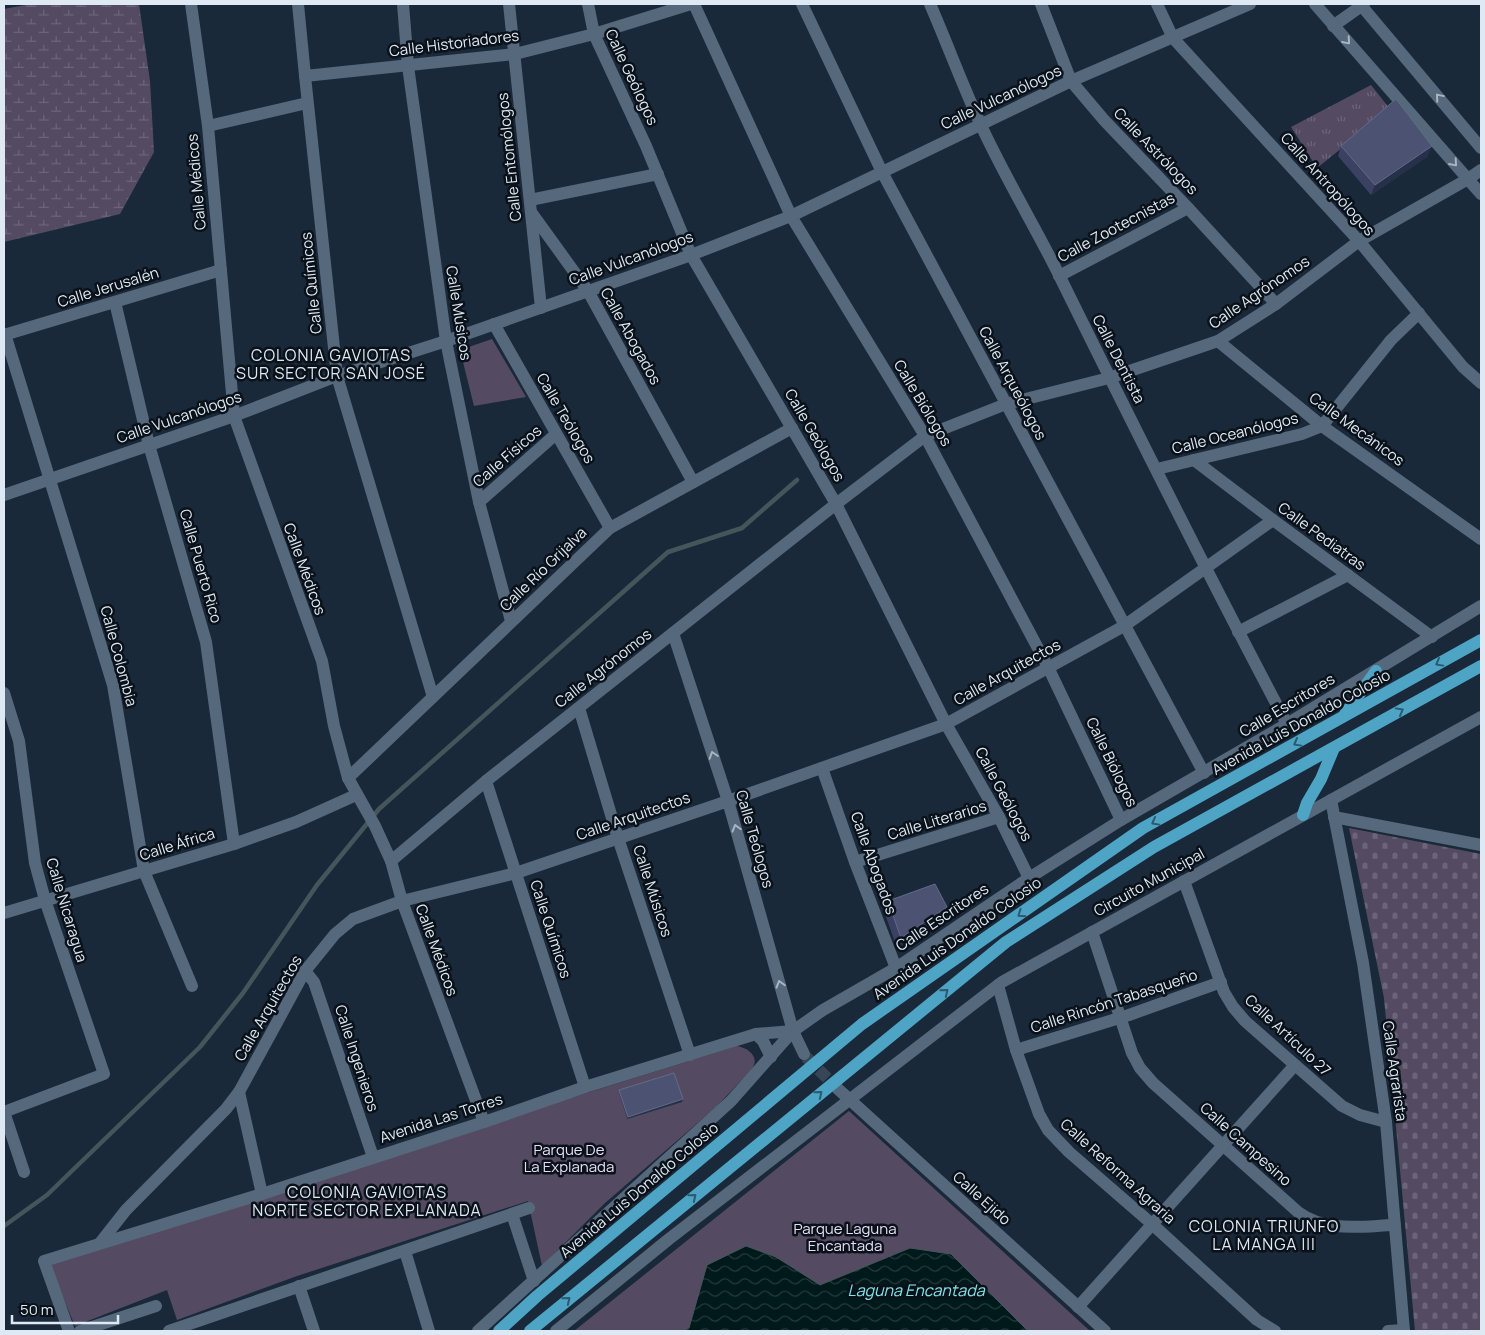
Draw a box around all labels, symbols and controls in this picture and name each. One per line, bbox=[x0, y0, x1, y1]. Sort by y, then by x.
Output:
street label: Calle Historiadores bbox=[388, 25, 520, 61]
street label: Calle Geólogos bbox=[601, 25, 664, 129]
one-way arrow bbox=[1341, 35, 1349, 44]
street label: Calle Vulcanólogos bbox=[937, 60, 1065, 134]
street label: Calle Entomólogos bbox=[492, 91, 526, 222]
one-way arrow bbox=[1436, 94, 1444, 103]
street label: Calle Astrólogos bbox=[1109, 103, 1203, 199]
street label: Calle Antropólogos bbox=[1276, 128, 1380, 240]
street label: Calle Médicos bbox=[181, 133, 211, 231]
one-way arrow bbox=[1448, 158, 1457, 167]
street label: Calle Zootecnistas bbox=[1054, 187, 1178, 267]
street label: Calle Vulcanólogos bbox=[566, 226, 696, 290]
street label: Calle Químicos bbox=[295, 231, 327, 335]
street label: Calle Agrónomos bbox=[1204, 250, 1314, 334]
street label: Calle Jerusalén bbox=[55, 262, 161, 312]
street label: Calle Músicos bbox=[441, 264, 477, 362]
street label: Calle Abogados bbox=[596, 284, 666, 388]
street label: Calle Dentista bbox=[1088, 311, 1150, 407]
street label: Calle Arqueólogos bbox=[974, 322, 1052, 444]
district label: COLONIA GAVIOTAS SUR SECTOR SAN JOSÉ bbox=[236, 344, 426, 384]
street label: Calle Biólogos bbox=[889, 356, 957, 450]
street label: Calle Teólogos bbox=[532, 369, 600, 467]
street label: Calle Geólogos bbox=[780, 385, 850, 485]
street label: Calle Vulcanólogos bbox=[114, 386, 245, 448]
street label: Calle Mecánicos bbox=[1305, 387, 1409, 471]
street label: Calle Oceanólogos bbox=[1170, 407, 1300, 459]
street label: Calle Físicos bbox=[468, 420, 546, 492]
street label: Calle Pediatras bbox=[1274, 497, 1370, 575]
street label: Calle Puerto Rico bbox=[175, 507, 227, 625]
street label: Calle Médicos bbox=[279, 520, 331, 618]
street label: Calle Río Grijalva bbox=[495, 522, 591, 616]
street label: Calle Colombia bbox=[95, 603, 143, 709]
street label: Calle Agrónomos bbox=[550, 624, 656, 712]
street label: Calle Arquitectos bbox=[950, 634, 1064, 710]
one-way arrow bbox=[1435, 657, 1444, 667]
street label: Avenida Luis Donaldo Colosio bbox=[1208, 664, 1394, 780]
street label: Calle Escritores bbox=[1235, 668, 1339, 742]
one-way arrow bbox=[1395, 707, 1404, 717]
street label: Calle Biólogos bbox=[1081, 714, 1143, 810]
one-way arrow bbox=[1293, 736, 1302, 746]
street label: Calle Geólogos bbox=[970, 743, 1038, 845]
one-way arrow bbox=[709, 751, 719, 760]
street label: Calle Arquitectos bbox=[573, 787, 693, 845]
street label: Calle Teólogos bbox=[731, 787, 779, 891]
street label: Calle Literarios bbox=[885, 795, 989, 845]
street label: Calle Abogados bbox=[846, 809, 902, 917]
one-way arrow bbox=[1151, 815, 1160, 825]
street label: Calle África bbox=[137, 823, 217, 865]
one-way arrow bbox=[731, 824, 741, 833]
street label: Calle Músicos bbox=[628, 842, 678, 940]
street label: Circuito Municipal bbox=[1090, 843, 1208, 921]
street label: Calle Nicaragua bbox=[41, 855, 93, 965]
street label: Avenida Luis Donaldo Colosio bbox=[869, 872, 1045, 1004]
street label: Calle Químicos bbox=[525, 877, 577, 981]
street label: Calle Escritores bbox=[891, 878, 993, 956]
street label: Calle Médicos bbox=[411, 901, 463, 999]
one-way arrow bbox=[1017, 908, 1027, 917]
street label: Calle Arquitectos bbox=[229, 951, 307, 1065]
street label: Calle Rincón Tabasqueño bbox=[1028, 964, 1200, 1038]
one-way arrow bbox=[775, 981, 785, 989]
one-way arrow bbox=[939, 988, 948, 997]
street label: Calle Artículo 27 bbox=[1240, 989, 1336, 1081]
street label: Calle Ingenieros bbox=[330, 1002, 384, 1114]
street label: Calle Agrarista bbox=[1378, 1020, 1412, 1122]
street label: Avenida Las Torres bbox=[377, 1088, 505, 1148]
one-way arrow bbox=[813, 1091, 822, 1100]
street label: Calle Campesino bbox=[1196, 1097, 1296, 1191]
street label: Calle Reforma Agraria bbox=[1056, 1114, 1180, 1228]
street label: Avenida Luis Donaldo Colosio bbox=[555, 1117, 723, 1263]
park label: Parque De La Explanada bbox=[524, 1139, 614, 1177]
street label: Calle Ejido bbox=[948, 1166, 1016, 1230]
district label: COLONIA GAVIOTAS NORTE SECTOR EXPLANADA bbox=[252, 1181, 482, 1221]
one-way arrow bbox=[687, 1193, 696, 1202]
district label: COLONIA TRIUNFO LA MANGA III bbox=[1189, 1215, 1339, 1255]
park label: Parque Laguna Encantada bbox=[793, 1218, 897, 1256]
water label: Laguna Encantada bbox=[847, 1279, 986, 1301]
scale bar bbox=[12, 1292, 119, 1324]
one-way arrow bbox=[561, 1297, 570, 1305]
text: 50 m bbox=[20, 1299, 54, 1320]

